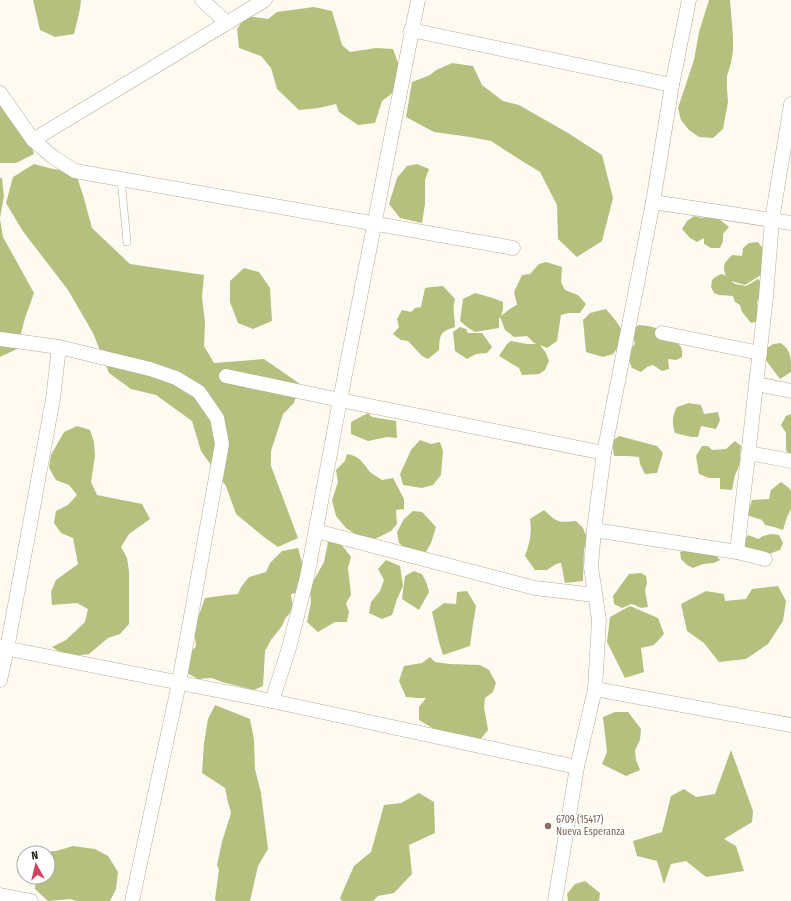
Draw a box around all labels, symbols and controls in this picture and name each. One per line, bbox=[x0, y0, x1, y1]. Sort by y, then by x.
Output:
place label: 6709 (15417) Nueva Esperanza bbox=[556, 813, 625, 838]
marker: 6709 (15417) Nueva Esperanza bbox=[543, 821, 553, 831]
north arrow bbox=[16, 845, 56, 885]
text: N bbox=[31, 849, 39, 862]

